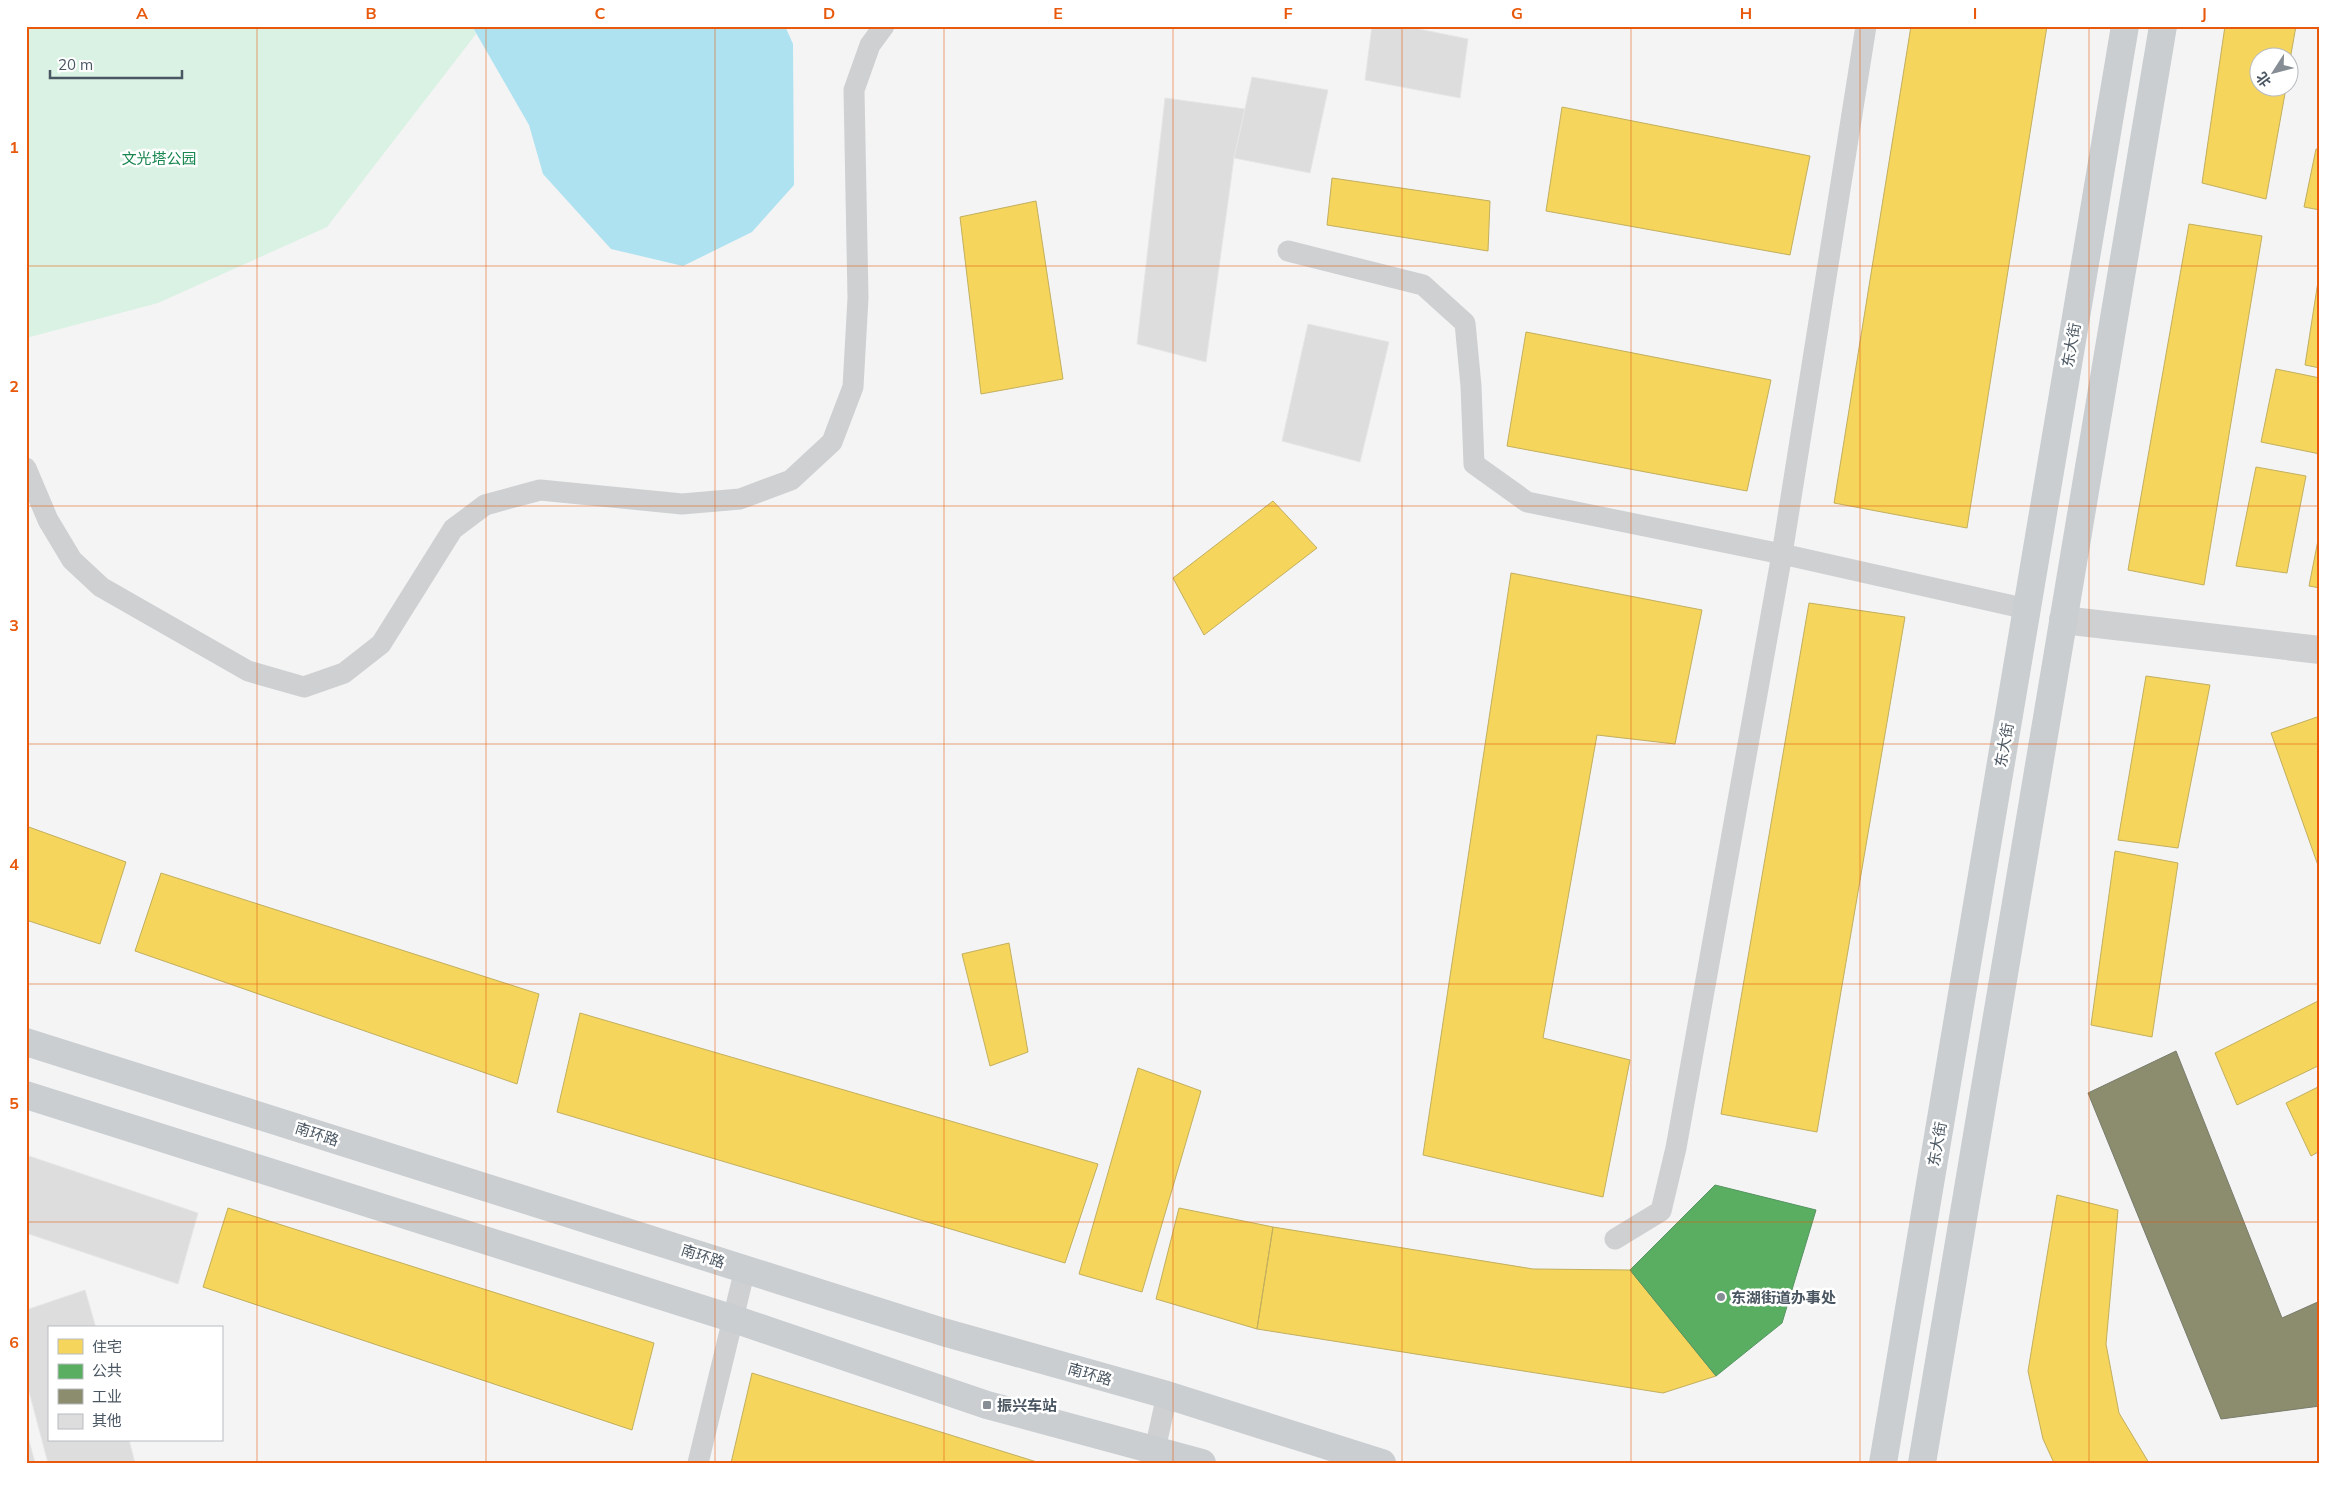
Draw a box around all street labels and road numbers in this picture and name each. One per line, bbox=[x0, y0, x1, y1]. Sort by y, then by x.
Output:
street label: 东大街 bbox=[2058, 321, 2084, 369]
street label: 东大街 bbox=[1991, 721, 2017, 769]
street label: 南环路 bbox=[293, 1118, 341, 1150]
street label: 东大街 bbox=[1924, 1120, 1950, 1168]
street label: 南环路 bbox=[679, 1240, 727, 1272]
street label: 南环路 bbox=[1066, 1359, 1114, 1389]

